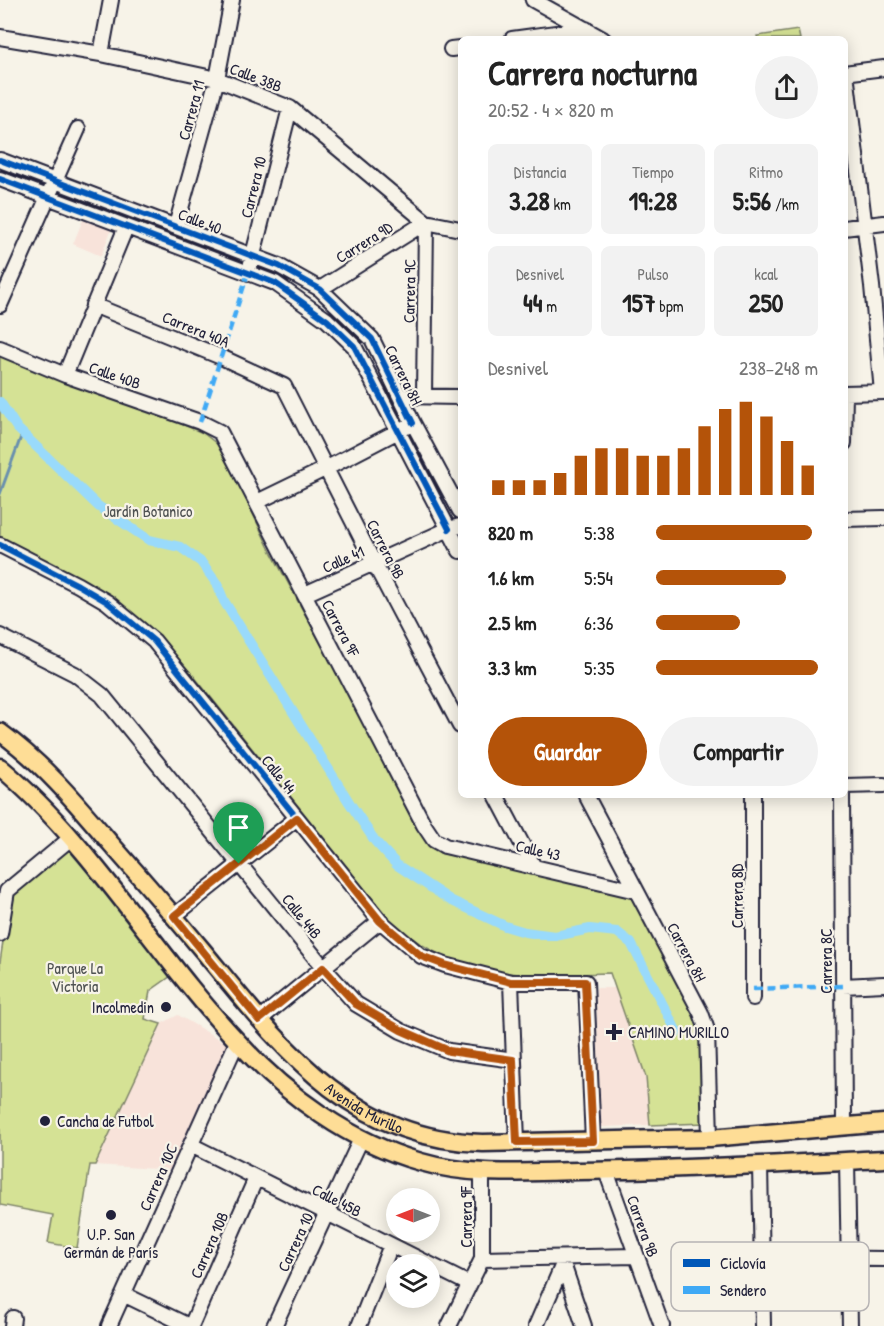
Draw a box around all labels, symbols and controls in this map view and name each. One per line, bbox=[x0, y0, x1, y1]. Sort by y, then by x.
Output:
text: Carrera nocturna bbox=[488, 51, 697, 95]
button: share bbox=[755, 56, 818, 119]
street label: Calle 38B bbox=[227, 57, 285, 97]
street label: Carrera 11 bbox=[172, 77, 210, 143]
text: 20:52 · 4 × 820 m bbox=[488, 96, 614, 123]
street label: Carrera 10 bbox=[235, 154, 271, 220]
text: Distancia bbox=[514, 161, 566, 183]
text: Tiempo bbox=[632, 161, 674, 183]
text: Ritmo bbox=[749, 161, 783, 183]
text: 3.28 bbox=[509, 183, 550, 218]
text: 19:28 bbox=[629, 183, 677, 218]
text: 5:56 bbox=[733, 183, 771, 218]
text: km bbox=[550, 193, 571, 215]
text: /km bbox=[771, 193, 799, 215]
street label: Calle 40 bbox=[175, 203, 225, 239]
street label: Carrera 9D bbox=[331, 216, 397, 268]
street label: Carrera 9C bbox=[397, 258, 421, 323]
text: Desnivel bbox=[516, 263, 564, 285]
text: Pulso bbox=[638, 263, 668, 285]
text: kcal bbox=[754, 263, 778, 285]
text: 44 bbox=[523, 285, 542, 320]
text: 157 bbox=[622, 285, 656, 320]
text: 250 bbox=[749, 285, 783, 320]
text: m bbox=[542, 295, 557, 317]
text: bpm bbox=[656, 295, 684, 317]
street label: Carrera 40A bbox=[159, 306, 233, 353]
street label: Carrera 8H bbox=[380, 341, 428, 409]
text: Desnivel bbox=[488, 354, 548, 381]
text: 238–248 m bbox=[739, 354, 818, 381]
street label: Calle 40B bbox=[86, 356, 144, 394]
park label: Jardín Botanico bbox=[104, 500, 193, 522]
street label: Carrera 9B bbox=[362, 516, 410, 582]
text: 820 m bbox=[488, 519, 533, 546]
text: 5:38 bbox=[584, 519, 615, 546]
street label: Calle 41 bbox=[319, 540, 368, 578]
text: 1.6 km bbox=[488, 564, 534, 591]
text: 5:54 bbox=[584, 564, 613, 591]
street label: Carrera 9F bbox=[317, 596, 366, 661]
text: 2.5 km bbox=[488, 609, 537, 636]
text: 6:36 bbox=[584, 609, 614, 636]
text: 3.3 km bbox=[488, 654, 537, 681]
text: 5:35 bbox=[584, 654, 615, 681]
button: Guardar bbox=[488, 717, 647, 786]
button: Compartir bbox=[659, 717, 818, 786]
street label: Calle 44 bbox=[257, 750, 301, 798]
pin bbox=[213, 802, 264, 864]
icon: arrive bbox=[222, 811, 255, 844]
street label: Calle 43 bbox=[514, 834, 562, 866]
street label: Carrera 8D bbox=[726, 863, 748, 928]
street label: Calle 44B bbox=[277, 889, 327, 943]
street label: Carrera 8H bbox=[662, 918, 712, 986]
street label: Carrera 8C bbox=[815, 928, 837, 994]
park label: Parque La Victoria bbox=[47, 957, 103, 997]
place label: Incolmedin bbox=[92, 996, 154, 1018]
marker: Incolmedin bbox=[159, 1000, 173, 1014]
place label: CAMINO MURILLO bbox=[628, 1021, 729, 1043]
marker: CAMINO MURILLO bbox=[605, 1023, 623, 1041]
street label: Avenida Murillo bbox=[321, 1077, 407, 1139]
place label: Cancha de Futbol bbox=[57, 1110, 154, 1132]
marker: Cancha de Futbol bbox=[38, 1114, 52, 1128]
street label: Carrera 10C bbox=[133, 1140, 183, 1214]
street label: Calle 45B bbox=[308, 1178, 366, 1222]
street label: Carrera 9F bbox=[455, 1185, 477, 1248]
north arrow bbox=[386, 1188, 440, 1242]
map controls bbox=[386, 1188, 440, 1308]
street label: Carrera 9B bbox=[622, 1192, 664, 1260]
marker: U.P. San Germán de París bbox=[104, 1208, 118, 1222]
street label: Carrera 10B bbox=[185, 1208, 233, 1282]
street label: Carrera 10 bbox=[272, 1209, 318, 1275]
place label: U.P. San Germán de París bbox=[64, 1223, 158, 1263]
legend bbox=[671, 1242, 869, 1311]
text: Ciclovía bbox=[720, 1252, 766, 1274]
button: layers bbox=[386, 1254, 440, 1308]
text: Sendero bbox=[720, 1279, 767, 1301]

